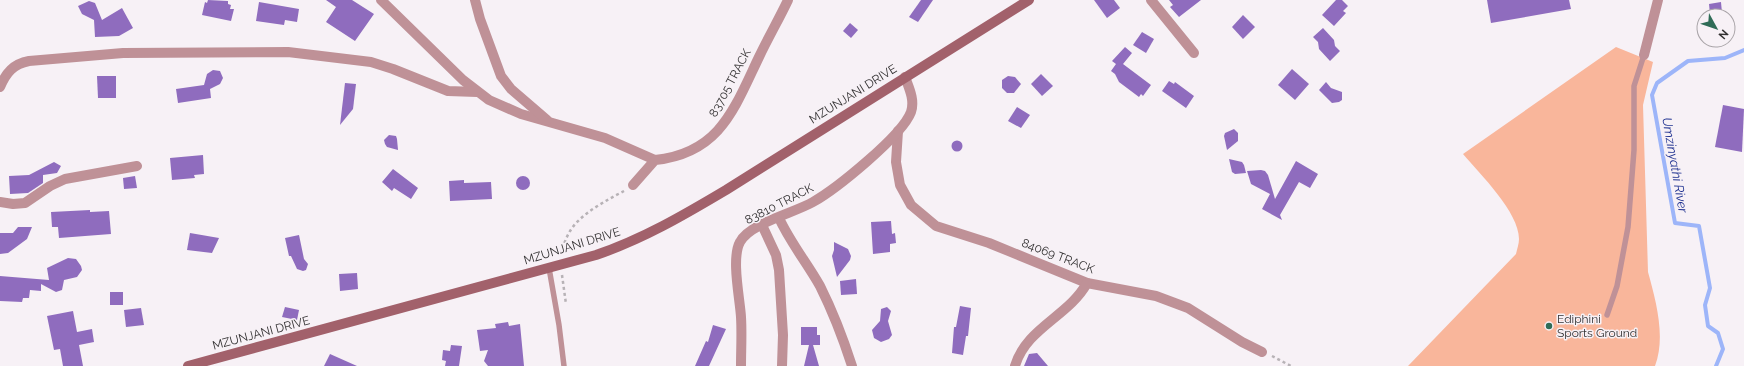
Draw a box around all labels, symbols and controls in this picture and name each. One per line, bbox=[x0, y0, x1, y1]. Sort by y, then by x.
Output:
north arrow bbox=[1696, 8, 1736, 48]
text: N bbox=[1716, 27, 1731, 42]
street label: 83705 TRACK bbox=[706, 46, 754, 120]
street label: MZUNJANI DRIVE bbox=[807, 62, 899, 126]
water label: Umzinyathi River bbox=[1659, 116, 1691, 214]
street label: 83810 TRACK bbox=[743, 181, 816, 227]
street label: MZUNJANI DRIVE bbox=[522, 225, 622, 267]
street label: 84069 TRACK bbox=[1020, 236, 1097, 276]
place label: Ediphini Sports Ground bbox=[1557, 312, 1637, 340]
street label: MZUNJANI DRIVE bbox=[211, 313, 311, 353]
marker: Ediphini Sports Ground bbox=[1544, 321, 1554, 331]

